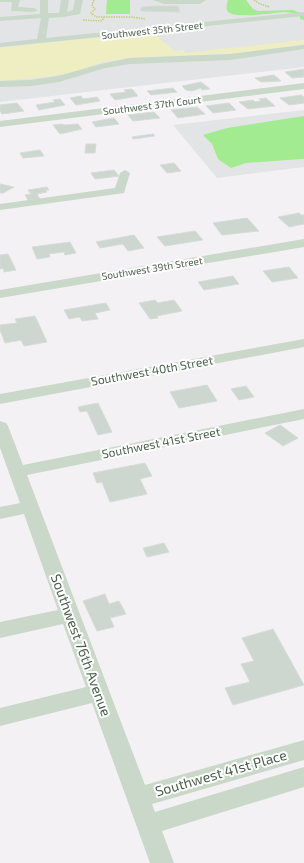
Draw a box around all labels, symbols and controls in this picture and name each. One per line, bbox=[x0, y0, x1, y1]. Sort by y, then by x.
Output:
street label: Southwest 35th Street bbox=[101, 19, 203, 41]
street label: Southwest 37th Court bbox=[102, 93, 202, 117]
street label: Southwest 39th Street bbox=[101, 254, 204, 282]
street label: Southwest 40th Street bbox=[90, 352, 214, 388]
street label: Southwest 41st Street bbox=[100, 424, 222, 460]
street label: Southwest 76th Avenue bbox=[48, 571, 115, 718]
street label: Southwest 41st Place bbox=[153, 746, 289, 799]

